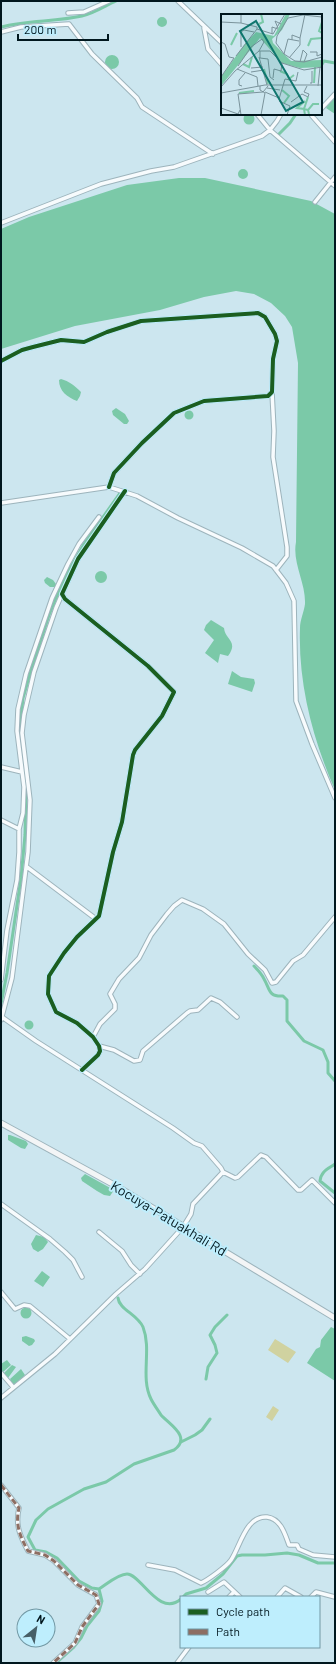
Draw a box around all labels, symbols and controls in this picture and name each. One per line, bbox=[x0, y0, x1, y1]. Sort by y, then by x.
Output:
inset map bbox=[221, 14, 322, 115]
scale bar bbox=[18, 16, 108, 42]
text: 200 m bbox=[24, 22, 56, 36]
street label: Kocuya-Patuakhali Rd bbox=[108, 1177, 230, 1259]
legend bbox=[180, 1596, 320, 1648]
text: Cycle path bbox=[216, 1604, 270, 1618]
north arrow bbox=[16, 1608, 56, 1648]
text: N bbox=[35, 1611, 48, 1626]
text: Path bbox=[216, 1624, 240, 1638]

